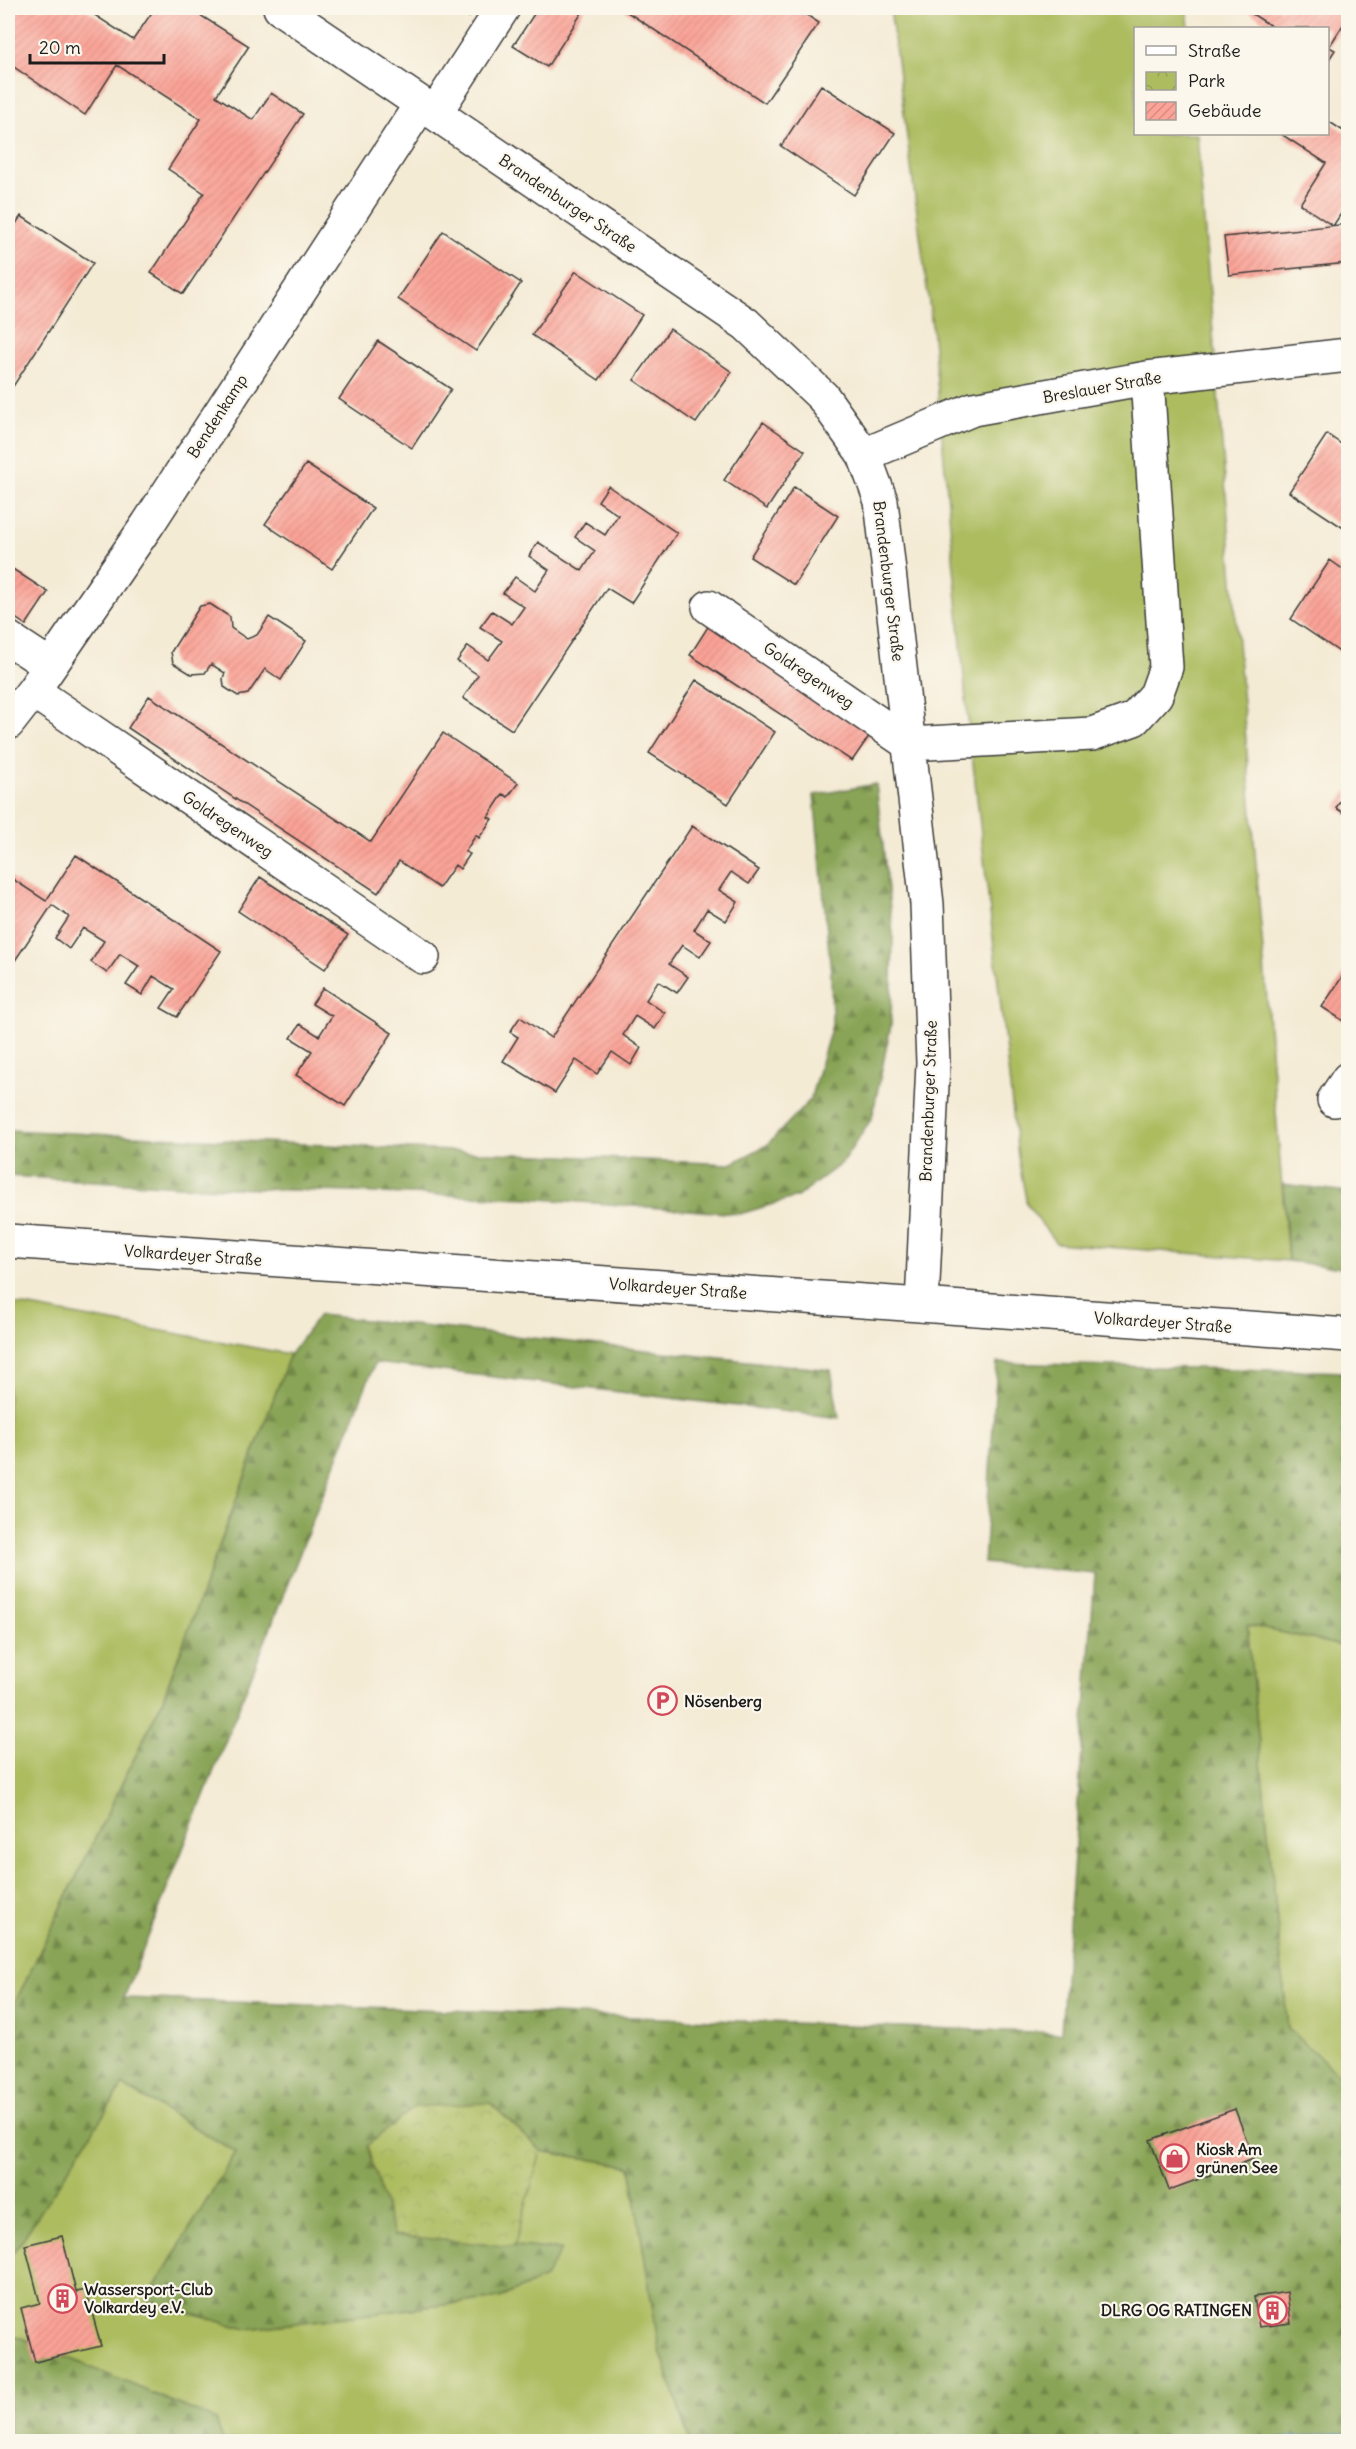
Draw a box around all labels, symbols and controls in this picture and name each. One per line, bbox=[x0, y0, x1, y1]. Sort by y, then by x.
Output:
scale bar bbox=[30, 27, 164, 65]
legend bbox=[1134, 27, 1329, 135]
text: 20 m bbox=[39, 36, 81, 59]
text: Straße bbox=[1188, 39, 1241, 62]
text: Park bbox=[1188, 69, 1225, 92]
text: Gebäude bbox=[1188, 99, 1261, 122]
street label: Brandenburger Straße bbox=[495, 149, 641, 257]
street label: Breslauer Straße bbox=[1041, 367, 1163, 407]
street label: Bendenkamp bbox=[182, 370, 252, 462]
street label: Brandenburger Straße bbox=[869, 500, 909, 662]
street label: Goldregenweg bbox=[760, 637, 858, 713]
street label: Goldregenweg bbox=[179, 786, 277, 862]
street label: Brandenburger Straße bbox=[915, 1020, 941, 1182]
street label: Volkardeyer Straße bbox=[123, 1240, 263, 1270]
street label: Volkardeyer Straße bbox=[608, 1273, 748, 1303]
street label: Volkardeyer Straße bbox=[1093, 1307, 1233, 1337]
parking icon: Nösenberg bbox=[647, 1685, 679, 1717]
place label: Nösenberg bbox=[684, 1691, 762, 1712]
place label: Kiosk Am grünen See bbox=[1196, 2139, 1278, 2178]
shop icon: Kiosk Am grünen See bbox=[1159, 2142, 1191, 2174]
place label: Wassersport-Club Volkardey e.V. bbox=[84, 2279, 213, 2318]
building icon: Wassersport-Club Volkardey e.V. bbox=[47, 2282, 79, 2314]
building icon: DLRG OG RATINGEN bbox=[1257, 2294, 1289, 2326]
place label: DLRG OG RATINGEN bbox=[1101, 2300, 1252, 2320]

